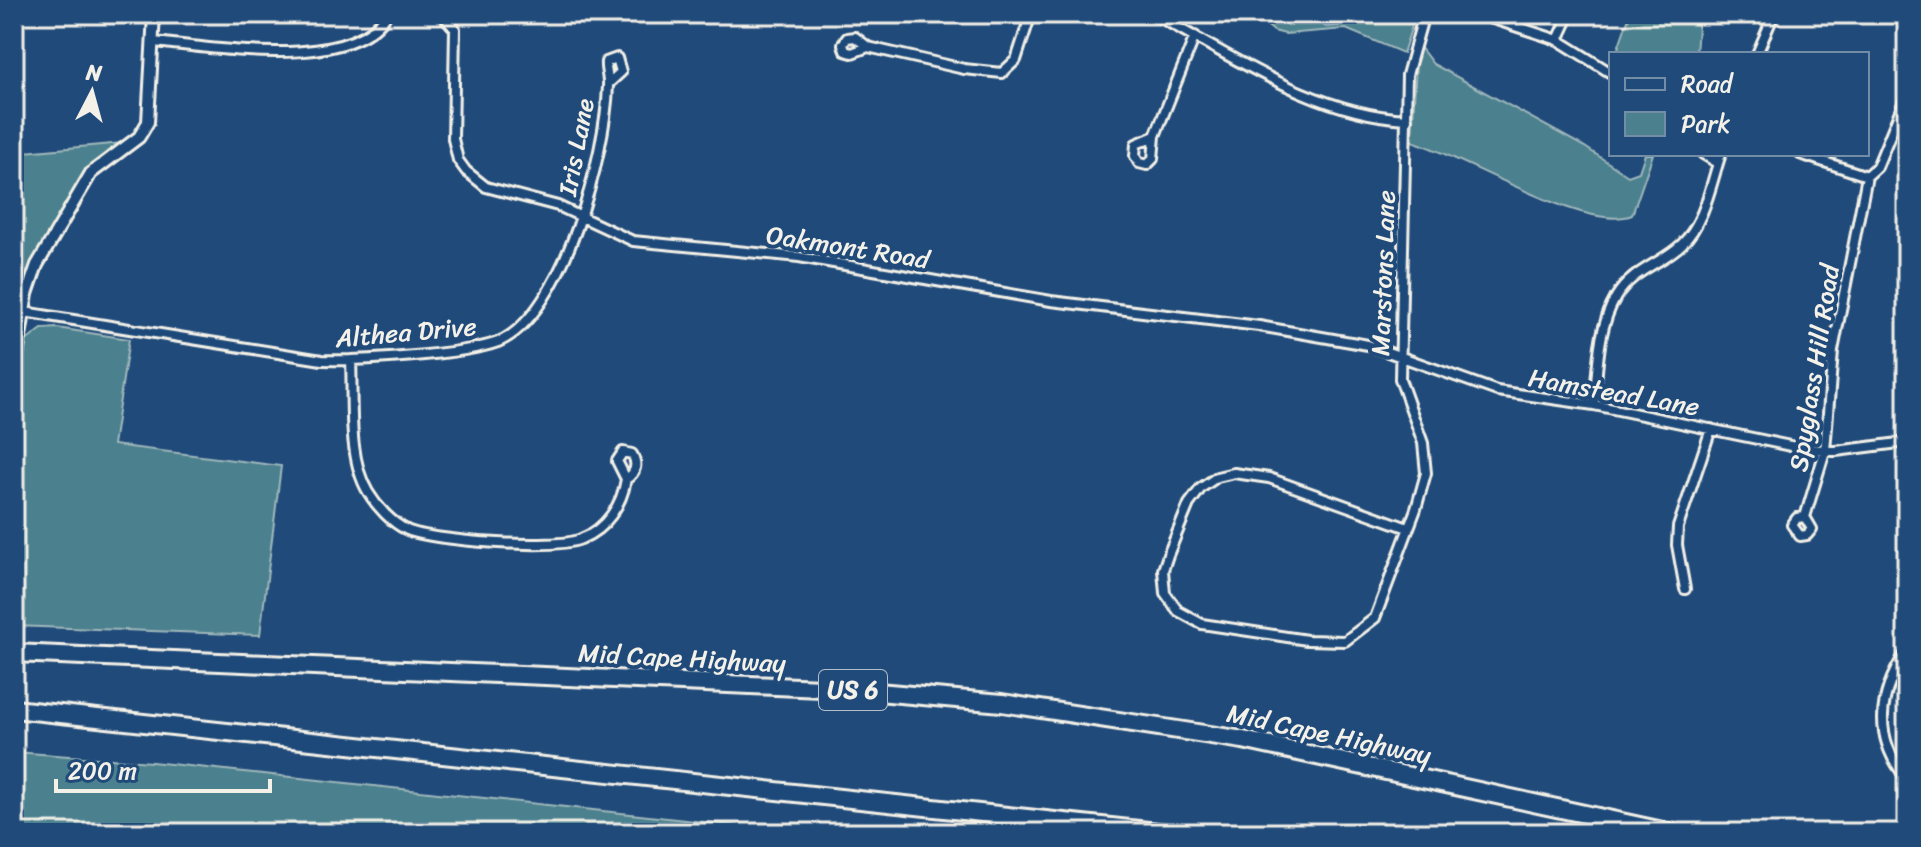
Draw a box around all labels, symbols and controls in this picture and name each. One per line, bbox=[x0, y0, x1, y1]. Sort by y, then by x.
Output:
north arrow bbox=[52, 52, 132, 132]
text: N bbox=[83, 52, 104, 93]
legend bbox=[1609, 52, 1869, 156]
text: Road bbox=[1681, 63, 1735, 105]
street label: Iris Lane bbox=[544, 94, 608, 201]
text: Park bbox=[1681, 103, 1730, 145]
street label: Marstons Lane bbox=[1357, 189, 1409, 357]
street label: Oakmont Road bbox=[763, 211, 935, 283]
street label: Spyglass Hill Road bbox=[1775, 259, 1853, 475]
street label: Althea Drive bbox=[333, 303, 478, 361]
street label: Hamstead Lane bbox=[1525, 354, 1703, 430]
street label: Mid Cape Highway bbox=[577, 630, 788, 686]
road number: US 6 bbox=[819, 670, 887, 710]
street label: Mid Cape Highway bbox=[1223, 690, 1436, 778]
scale bar bbox=[56, 743, 270, 793]
text: 200 m bbox=[68, 750, 137, 792]

